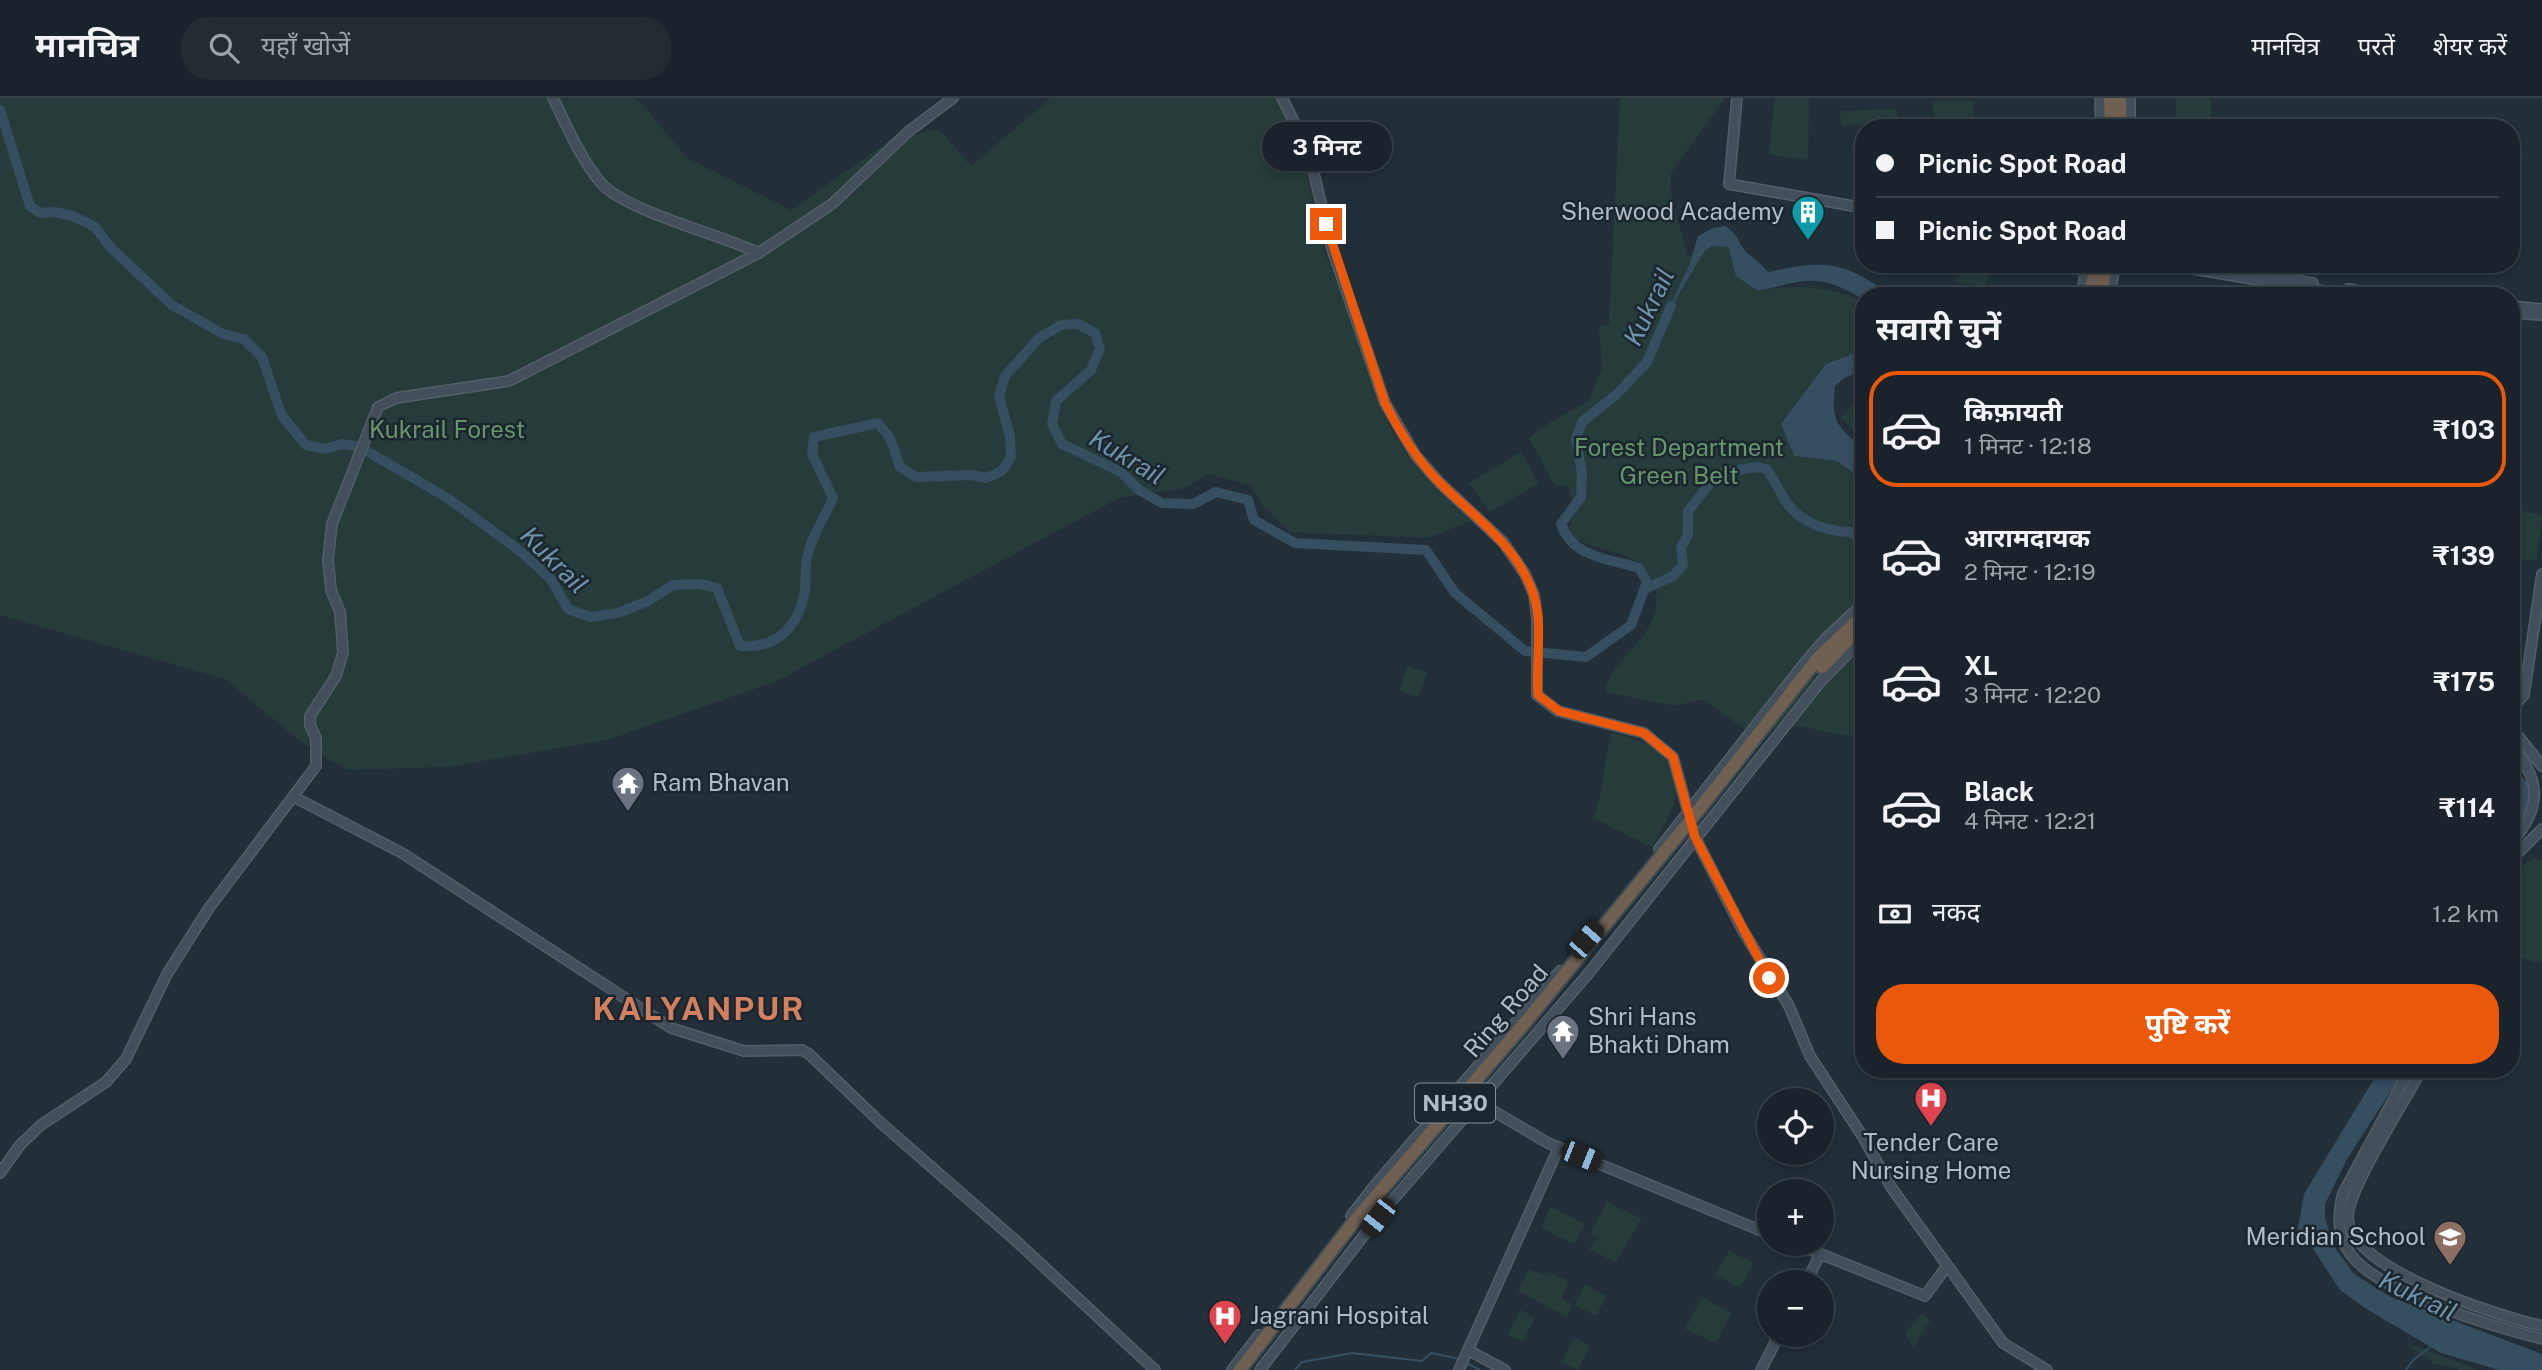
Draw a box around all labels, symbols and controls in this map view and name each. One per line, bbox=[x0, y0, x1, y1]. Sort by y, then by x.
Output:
search box bbox=[181, 17, 671, 80]
text: मानचित्र bbox=[35, 26, 139, 64]
icon: search bbox=[205, 29, 243, 67]
text: यहाँ खोजें bbox=[261, 30, 350, 61]
text: मानचित्र bbox=[2251, 32, 2320, 60]
text: परतें bbox=[2358, 32, 2395, 60]
text: शेयर करें bbox=[2433, 32, 2507, 60]
callout: 3 मिनट bbox=[1261, 122, 1391, 172]
text: 3 मिनट bbox=[1293, 133, 1361, 160]
text: Picnic Spot Road bbox=[1918, 148, 2126, 179]
building icon: Sherwood Academy bbox=[1789, 193, 1827, 242]
place label: Sherwood Academy bbox=[1561, 197, 1784, 225]
route end bbox=[1310, 208, 1342, 240]
text: Picnic Spot Road bbox=[1918, 215, 2126, 246]
water label: Kukrail bbox=[1617, 263, 1681, 351]
text: सवारी चुनें bbox=[1876, 310, 2001, 347]
text: किफ़ायती bbox=[1964, 396, 2063, 427]
icon: car bbox=[1880, 398, 1943, 461]
text: ₹103 bbox=[2433, 414, 2495, 445]
park label: Kukrail Forest bbox=[369, 415, 525, 443]
water label: Kukrail bbox=[1084, 422, 1171, 491]
text: 1 मिनट · 12:18 bbox=[1964, 432, 2092, 459]
park label: Forest Department Green Belt bbox=[1574, 433, 1784, 489]
water label: Kukrail bbox=[514, 519, 595, 600]
text: आरामदायक bbox=[1964, 522, 2090, 553]
icon: car bbox=[1880, 524, 1943, 587]
text: ₹139 bbox=[2433, 540, 2495, 571]
text: 2 मिनट · 12:19 bbox=[1964, 558, 2096, 585]
icon: car bbox=[1880, 650, 1943, 713]
text: XL bbox=[1964, 650, 1998, 681]
text: ₹175 bbox=[2433, 666, 2495, 697]
text: 3 मिनट · 12:20 bbox=[1964, 681, 2101, 708]
temple icon: Ram Bhavan bbox=[609, 764, 647, 813]
place label: Ram Bhavan bbox=[652, 768, 790, 796]
icon: car bbox=[1880, 776, 1943, 839]
text: Black bbox=[1964, 776, 2034, 807]
text: ₹114 bbox=[2439, 792, 2495, 823]
text: 4 मिनट · 12:21 bbox=[1964, 807, 2096, 834]
icon: cash bbox=[1876, 895, 1914, 933]
text: नकद bbox=[1932, 896, 1980, 927]
text: 1.2 km bbox=[2432, 900, 2499, 927]
car bbox=[1565, 917, 1608, 963]
street label: Ring Road bbox=[1457, 958, 1553, 1062]
route start bbox=[1753, 962, 1785, 994]
button: पुष्टि करें bbox=[1876, 984, 2499, 1064]
district label: KALYANPUR bbox=[593, 990, 806, 1027]
place label: Shri Hans Bhakti Dham bbox=[1588, 1002, 1730, 1058]
temple icon: Shri Hans Bhakti Dham bbox=[1544, 1012, 1582, 1061]
hospital icon: Tender Care Nursing Home bbox=[1912, 1079, 1950, 1128]
road number: NH30 bbox=[1415, 1084, 1495, 1122]
map controls bbox=[1757, 1088, 1834, 1347]
button: locate bbox=[1757, 1088, 1834, 1165]
place label: Tender Care Nursing Home bbox=[1851, 1128, 2011, 1184]
car bbox=[1558, 1138, 1605, 1174]
button: + bbox=[1757, 1179, 1834, 1256]
car bbox=[1357, 1194, 1400, 1240]
school or university icon: Meridian School bbox=[2431, 1218, 2469, 1267]
place label: Meridian School bbox=[2245, 1222, 2426, 1250]
water label: Kukrail bbox=[2374, 1264, 2462, 1328]
button: − bbox=[1757, 1270, 1834, 1347]
hospital icon: Jagrani Hospital bbox=[1206, 1297, 1244, 1346]
place label: Jagrani Hospital bbox=[1250, 1301, 1429, 1329]

